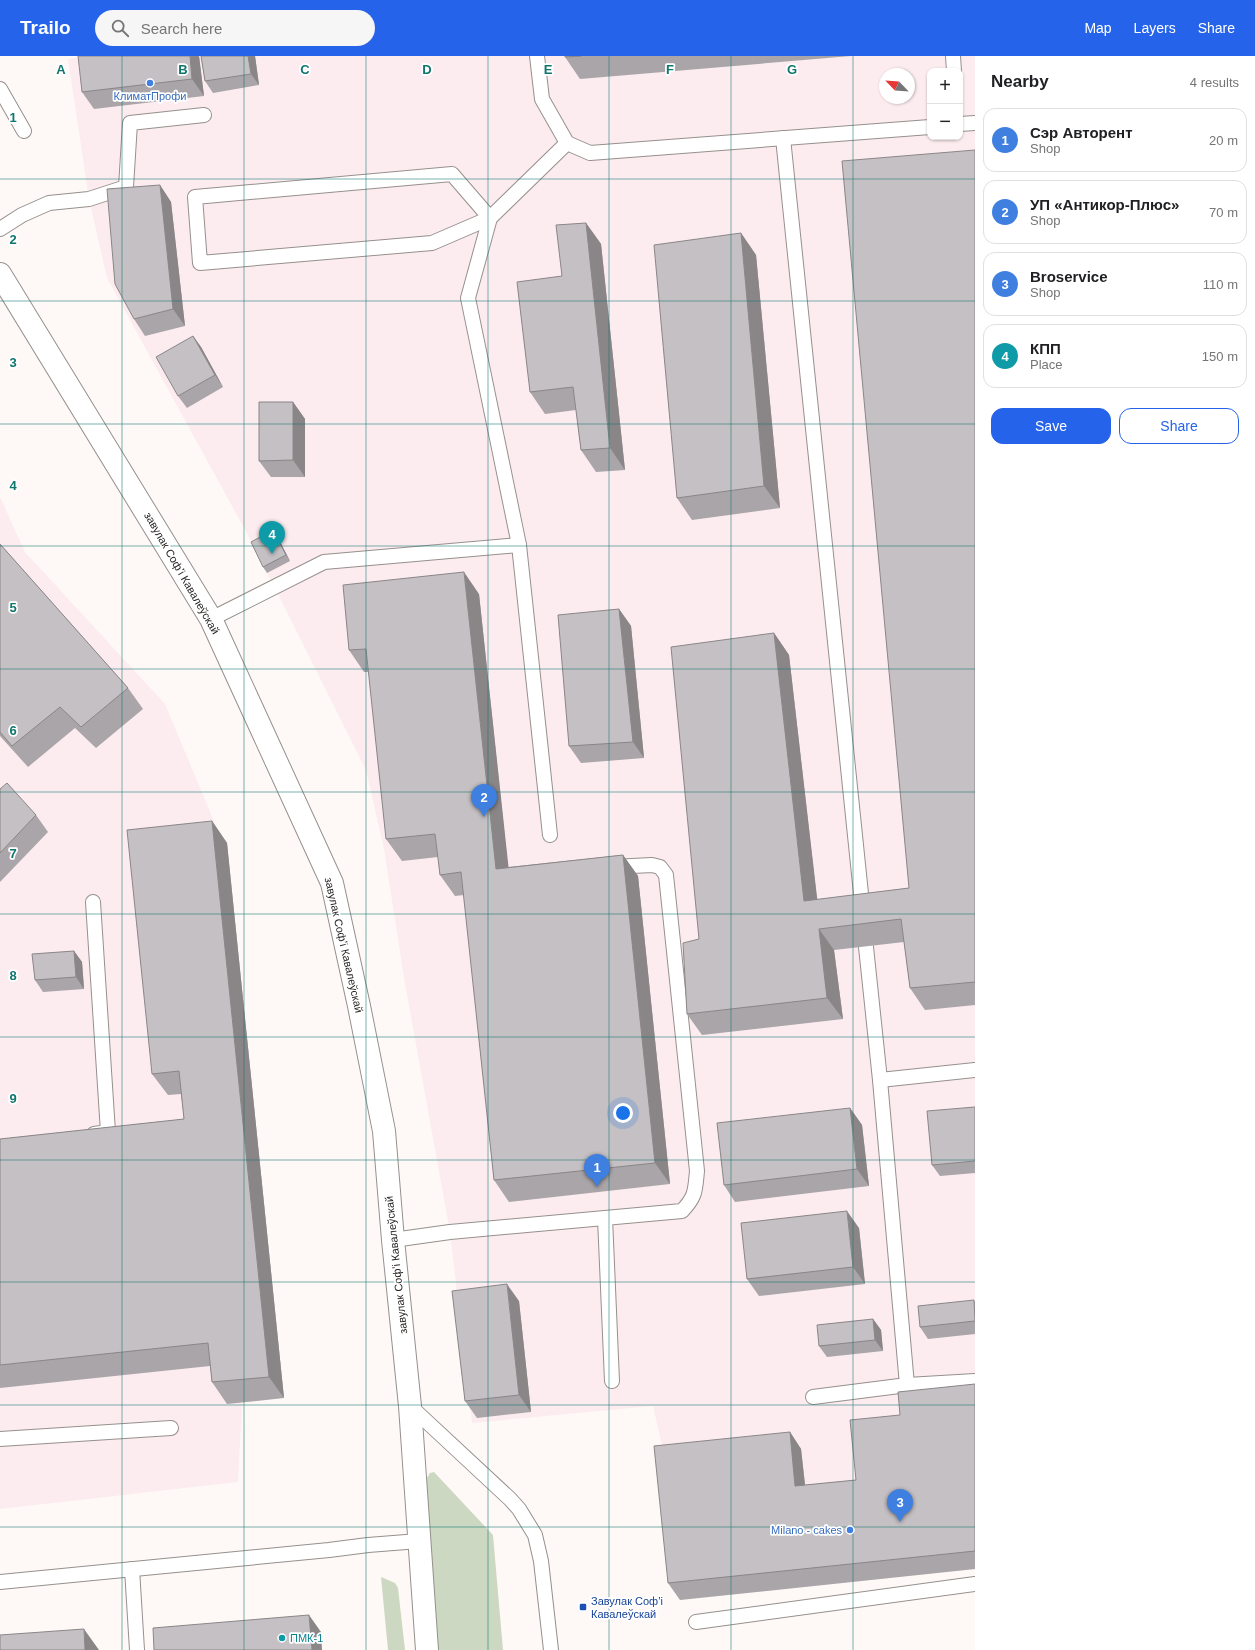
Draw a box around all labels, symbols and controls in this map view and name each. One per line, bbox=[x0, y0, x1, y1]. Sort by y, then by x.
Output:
search box bbox=[95, 10, 375, 46]
text: Trailo bbox=[20, 17, 71, 38]
icon: search bbox=[109, 17, 131, 39]
text: Search here bbox=[141, 20, 222, 37]
text: Map bbox=[1084, 20, 1112, 36]
text: Layers bbox=[1134, 20, 1176, 36]
text: Share bbox=[1198, 20, 1235, 36]
text: A bbox=[56, 62, 66, 77]
text: B bbox=[178, 62, 188, 77]
text: C bbox=[300, 62, 310, 77]
text: D bbox=[422, 62, 432, 77]
text: E bbox=[544, 62, 553, 77]
text: F bbox=[666, 62, 674, 77]
text: G bbox=[787, 62, 797, 77]
north arrow bbox=[879, 68, 915, 104]
map controls bbox=[927, 68, 963, 140]
button: + bbox=[927, 68, 963, 104]
text: Nearby bbox=[991, 72, 1049, 91]
text: 4 results bbox=[1190, 75, 1239, 90]
marker: КлиматПрофи bbox=[145, 78, 155, 88]
place label: КлиматПрофи bbox=[114, 90, 186, 102]
button: − bbox=[927, 104, 963, 140]
text: 1 bbox=[9, 110, 17, 125]
text: Сэр Авторент bbox=[1030, 124, 1133, 141]
text: 1 bbox=[1001, 133, 1009, 148]
text: 20 m bbox=[1209, 133, 1238, 148]
text: Shop bbox=[1030, 141, 1060, 156]
text: УП «Антикор-Плюс» bbox=[1030, 196, 1179, 213]
text: 2 bbox=[1001, 205, 1009, 220]
text: 70 m bbox=[1209, 205, 1238, 220]
text: Shop bbox=[1030, 213, 1060, 228]
text: 2 bbox=[9, 232, 17, 247]
text: Broservice bbox=[1030, 268, 1108, 285]
text: 3 bbox=[1001, 277, 1009, 292]
text: 110 m bbox=[1203, 277, 1238, 292]
text: Shop bbox=[1030, 285, 1060, 300]
text: КПП bbox=[1030, 340, 1061, 357]
text: 4 bbox=[1001, 349, 1009, 364]
text: 150 m bbox=[1202, 349, 1238, 364]
text: 3 bbox=[9, 355, 17, 370]
text: Place bbox=[1030, 357, 1063, 372]
button: Save bbox=[991, 408, 1111, 444]
button: Share bbox=[1119, 408, 1239, 444]
text: 4 bbox=[9, 478, 17, 493]
street label: завулак Софʼі Кавалеўскай bbox=[142, 510, 222, 636]
pin: 4 bbox=[259, 521, 285, 554]
text: 5 bbox=[9, 600, 17, 615]
text: 6 bbox=[9, 723, 17, 738]
pin: 2 bbox=[471, 784, 497, 817]
text: 7 bbox=[9, 846, 17, 861]
street label: завулак Софʼі Кавалеўскай bbox=[323, 876, 365, 1014]
text: 8 bbox=[9, 968, 17, 983]
text: 9 bbox=[9, 1091, 17, 1106]
your location bbox=[613, 1103, 633, 1123]
pin: 1 bbox=[584, 1154, 610, 1187]
street label: завулак Софʼі Кавалеўскай bbox=[383, 1195, 409, 1335]
pin: 3 bbox=[887, 1489, 913, 1522]
place label: Milano - cakes bbox=[771, 1524, 842, 1536]
marker: Milano - cakes bbox=[845, 1525, 855, 1535]
place label: Завулак Софʼі Кавалеўскай bbox=[591, 1595, 663, 1620]
marker: Завулак Софʼі Кавалеўскай bbox=[578, 1602, 588, 1612]
place label: ПМК-1 bbox=[290, 1632, 323, 1644]
marker: ПМК-1 bbox=[277, 1633, 287, 1643]

